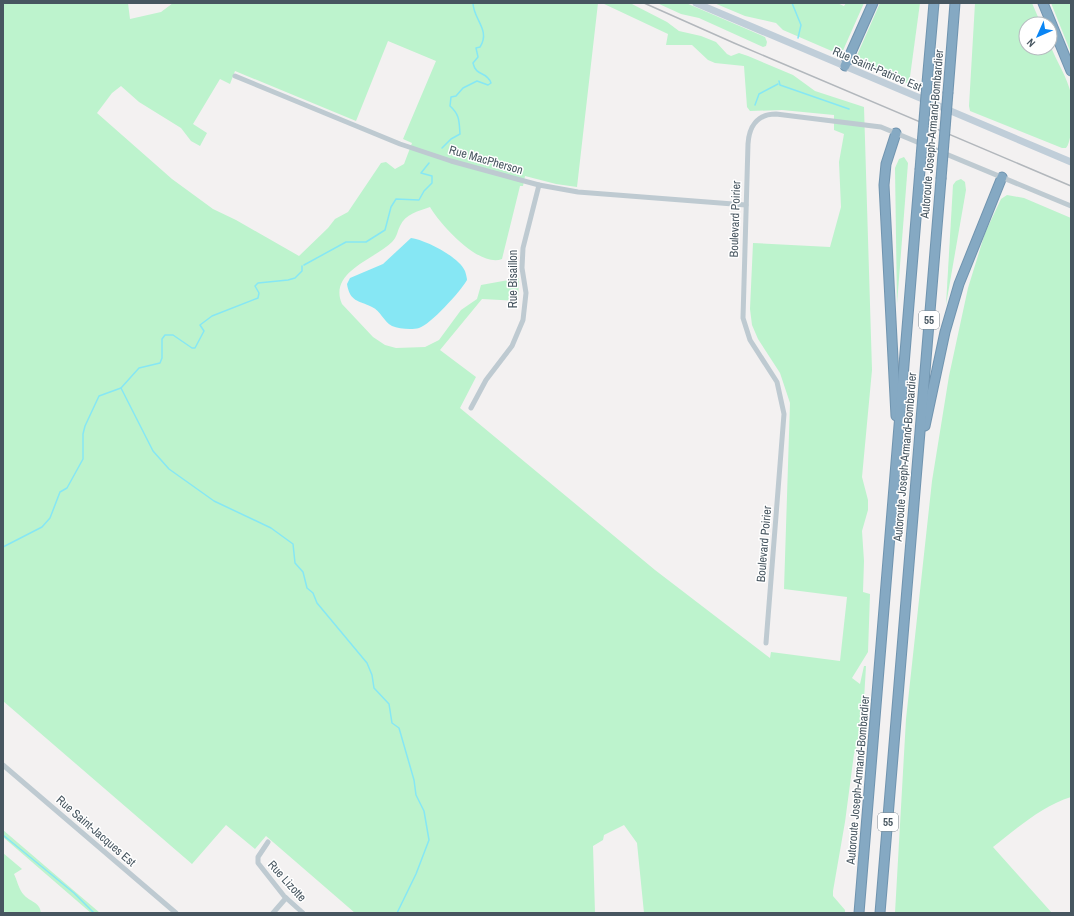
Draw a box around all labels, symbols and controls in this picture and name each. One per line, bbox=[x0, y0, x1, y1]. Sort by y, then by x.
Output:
north arrow bbox=[1018, 16, 1058, 56]
text: N bbox=[1024, 36, 1038, 50]
street label: Rue Saint-Patrice Est bbox=[830, 43, 924, 95]
street label: Autoroute Joseph-Armand-Bombardier bbox=[917, 48, 947, 220]
street label: Rue MacPherson bbox=[447, 142, 525, 178]
street label: Boulevard Poirier bbox=[726, 180, 744, 258]
street label: Rue Bisaillon bbox=[505, 250, 521, 308]
road number: 55 bbox=[919, 311, 939, 329]
street label: Autoroute Joseph-Armand-Bombardier bbox=[890, 371, 920, 543]
street label: Boulevard Poirier bbox=[753, 504, 775, 583]
street label: Autoroute Joseph-Armand-Bombardier bbox=[843, 694, 873, 866]
street label: Rue Saint-Jacques Est bbox=[53, 792, 139, 870]
road number: 55 bbox=[878, 813, 898, 831]
street label: Rue Lizotte bbox=[264, 857, 310, 905]

